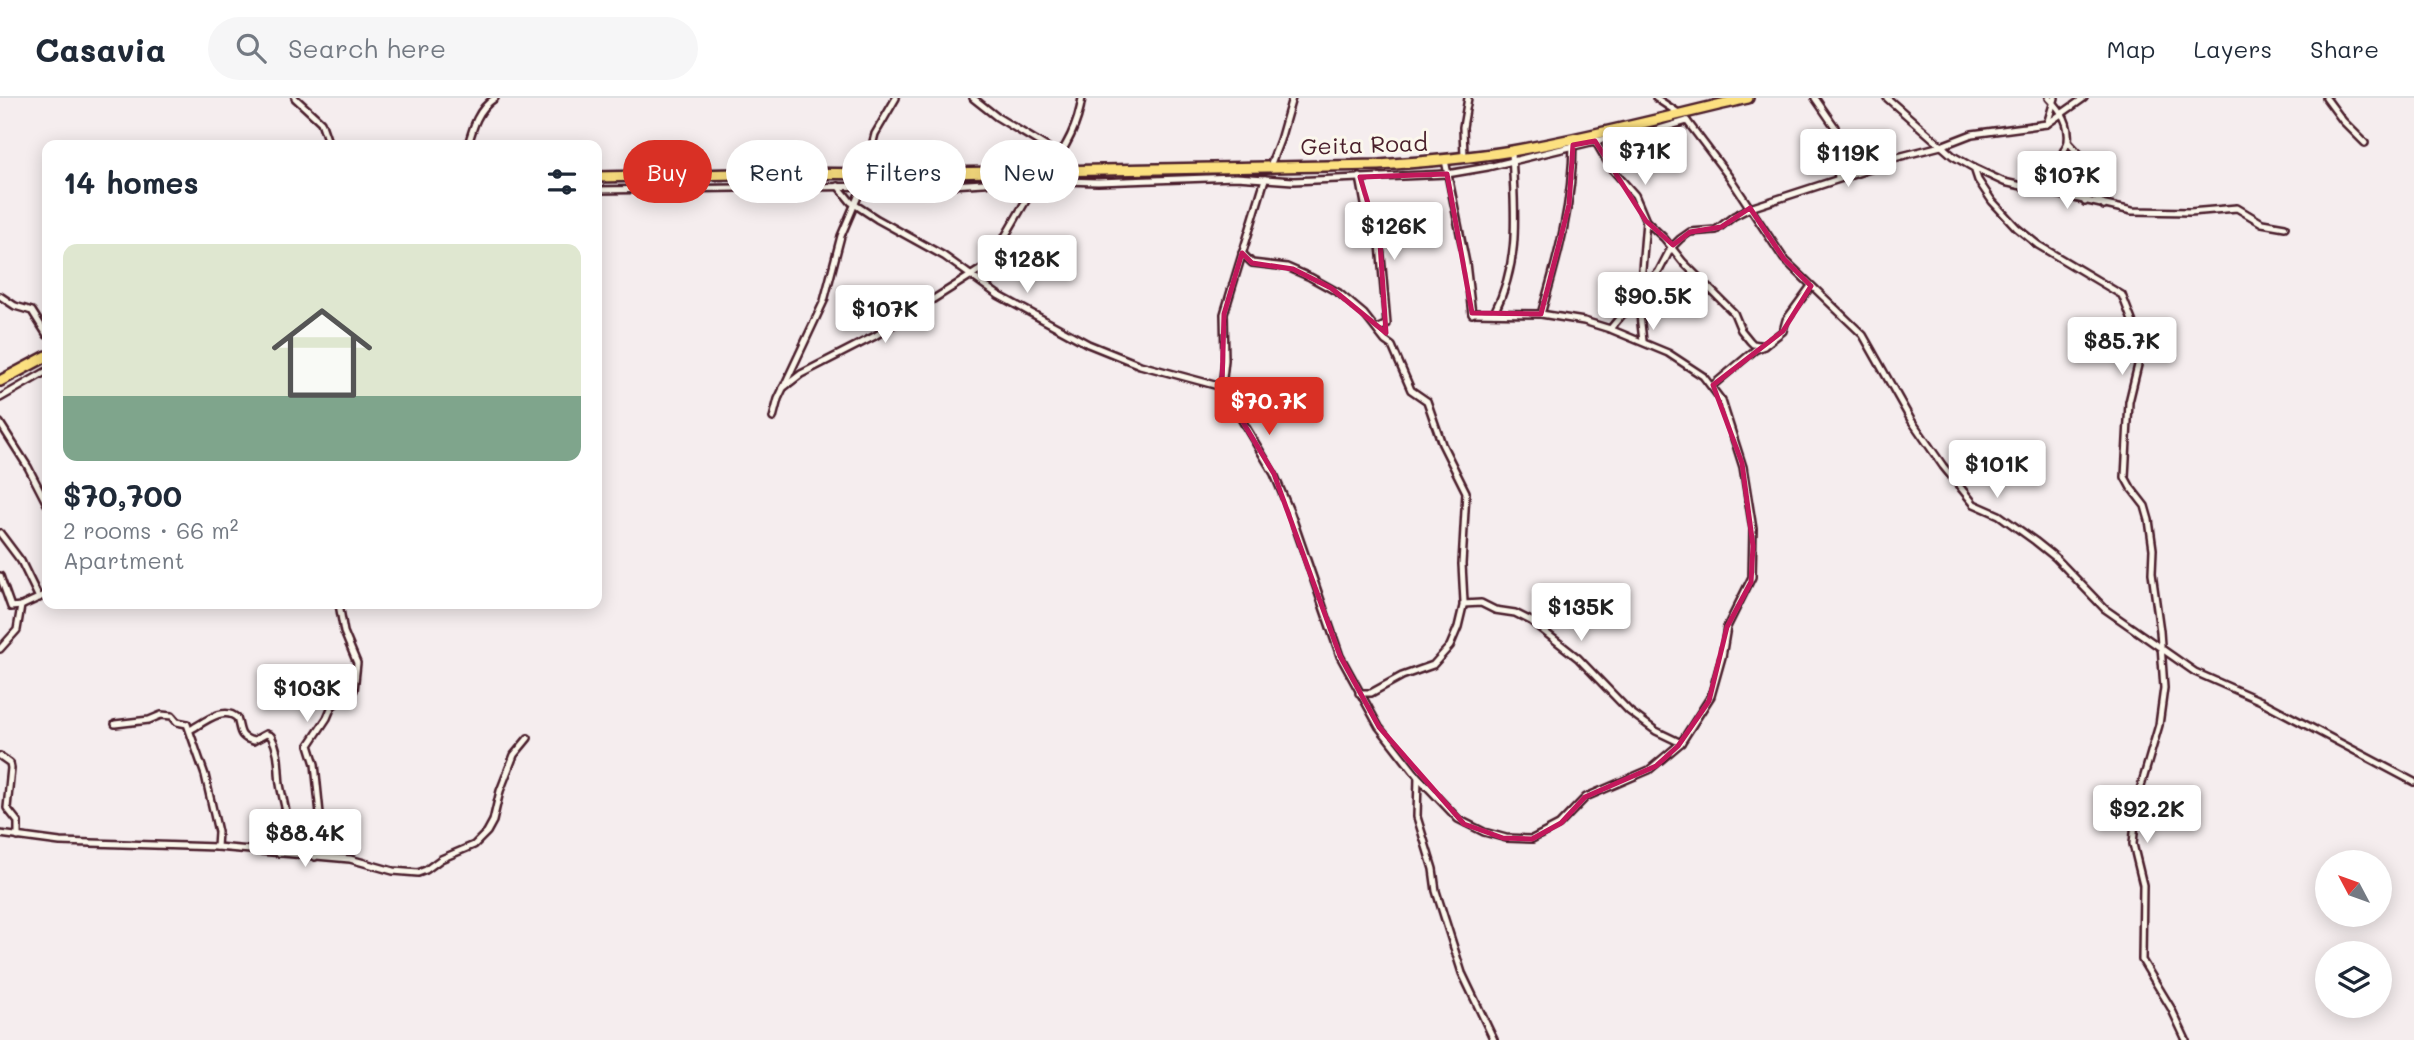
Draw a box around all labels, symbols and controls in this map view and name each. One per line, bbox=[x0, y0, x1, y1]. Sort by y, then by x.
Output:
search box bbox=[208, 17, 698, 80]
text: Casavia bbox=[35, 27, 166, 70]
icon: search bbox=[232, 29, 270, 67]
text: Search here bbox=[288, 31, 446, 65]
text: Map bbox=[2107, 33, 2155, 64]
text: Layers bbox=[2193, 33, 2272, 64]
text: Share bbox=[2310, 33, 2379, 64]
street label: Geita Road bbox=[1300, 127, 1428, 161]
pin: $71K bbox=[1604, 127, 1686, 187]
pin: $119K bbox=[1799, 130, 1897, 189]
text: $71K bbox=[1619, 135, 1671, 165]
text: $119K bbox=[1816, 137, 1880, 167]
chip: Buy bbox=[623, 140, 712, 203]
chip: Rent bbox=[726, 140, 828, 203]
chip: Filters bbox=[842, 140, 966, 203]
chip: New bbox=[980, 140, 1079, 203]
pin: $107K bbox=[2018, 152, 2116, 211]
text: $107K bbox=[2033, 159, 2101, 189]
text: 14 homes bbox=[63, 162, 199, 202]
icon: filters bbox=[543, 163, 581, 201]
pin: $126K bbox=[1345, 202, 1443, 262]
text: $126K bbox=[1361, 210, 1427, 240]
pin: $128K bbox=[978, 236, 1076, 295]
text: $128K bbox=[994, 243, 1060, 273]
pin: $90.5K bbox=[1596, 272, 1710, 332]
text: $90.5K bbox=[1614, 280, 1692, 310]
pin: $107K bbox=[836, 286, 934, 345]
icon: home bbox=[259, 290, 385, 416]
text: $107K bbox=[851, 293, 919, 323]
pin: $85.7K bbox=[2065, 317, 2179, 377]
text: $85.7K bbox=[2084, 325, 2160, 355]
pin: $70.7K bbox=[1212, 378, 1326, 437]
text: $70.7K bbox=[1231, 385, 1307, 415]
pin: $101K bbox=[1948, 440, 2046, 500]
text: $101K bbox=[1965, 448, 2029, 478]
text: $70,700 bbox=[63, 475, 182, 515]
text: 2 rooms · 66 m² bbox=[63, 515, 238, 545]
text: Apartment bbox=[63, 545, 185, 575]
pin: $135K bbox=[1532, 584, 1630, 643]
text: $135K bbox=[1548, 591, 1614, 621]
pin: $103K bbox=[258, 664, 356, 724]
text: $103K bbox=[273, 672, 341, 702]
pin: $92.2K bbox=[2090, 786, 2204, 845]
text: $92.2K bbox=[2109, 793, 2185, 823]
pin: $88.4K bbox=[248, 810, 362, 869]
text: $88.4K bbox=[265, 817, 345, 847]
north arrow bbox=[2315, 850, 2392, 928]
map controls bbox=[2315, 850, 2392, 1018]
button: layers bbox=[2315, 941, 2392, 1018]

